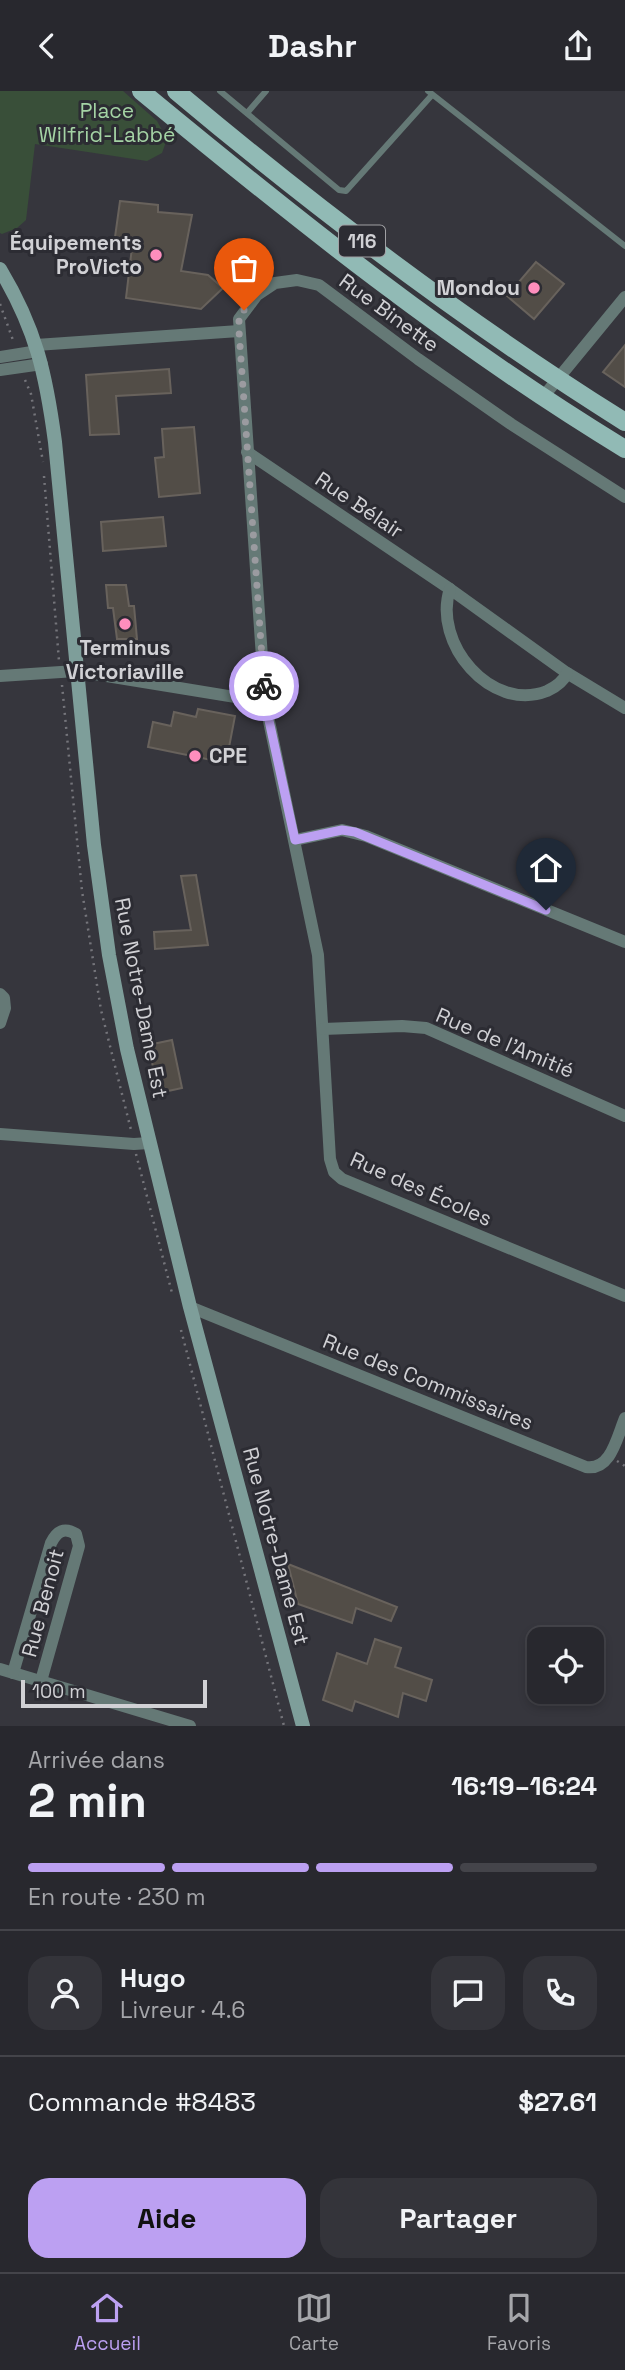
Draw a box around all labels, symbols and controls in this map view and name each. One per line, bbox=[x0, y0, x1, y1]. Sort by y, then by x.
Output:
text: Dashr bbox=[268, 26, 357, 66]
icon: back bbox=[28, 27, 66, 65]
icon: share bbox=[559, 27, 597, 65]
park label: Place Wilfrid-Labbé bbox=[38, 97, 176, 148]
road number: 116 bbox=[339, 225, 385, 257]
place label: Équipements ProVicto bbox=[10, 229, 142, 280]
pin bbox=[214, 238, 274, 310]
marker: Équipements ProVicto bbox=[148, 247, 164, 263]
icon: bag bbox=[225, 249, 263, 287]
street label: Rue Binette bbox=[334, 267, 445, 358]
place label: Mondou bbox=[437, 274, 520, 301]
marker: Mondou bbox=[526, 280, 542, 296]
street label: Rue Bélair bbox=[310, 465, 409, 544]
marker: Terminus Victoriaville bbox=[117, 616, 133, 632]
place label: Terminus Victoriaville bbox=[66, 634, 184, 685]
courier bbox=[229, 651, 299, 721]
icon: bike bbox=[245, 667, 283, 705]
place label: CPE bbox=[209, 742, 247, 769]
marker: CPE bbox=[187, 748, 203, 764]
pin bbox=[516, 838, 576, 910]
icon: home bbox=[527, 849, 565, 887]
street label: Rue Notre-Dame Est bbox=[109, 895, 174, 1101]
street label: Rue de l'Amitié bbox=[432, 1001, 578, 1084]
street label: Rue des Écoles bbox=[346, 1145, 496, 1232]
street label: Rue des Commissaires bbox=[319, 1327, 537, 1436]
street label: Rue Notre-Dame Est bbox=[237, 1444, 316, 1648]
street label: Rue Benoit bbox=[15, 1546, 70, 1660]
map controls bbox=[527, 1627, 604, 1704]
button: locate bbox=[527, 1627, 604, 1704]
scale bar bbox=[21, 1677, 206, 1709]
text: 100 m bbox=[32, 1679, 86, 1704]
text: Arrivée dans bbox=[28, 1745, 165, 1775]
text: 16:19–16:24 bbox=[451, 1769, 597, 1803]
text: 2 min bbox=[28, 1772, 147, 1830]
text: En route · 230 m bbox=[28, 1882, 206, 1912]
button: person bbox=[28, 1956, 102, 2030]
button: chat bbox=[431, 1956, 505, 2030]
button: phone bbox=[523, 1956, 597, 2030]
text: Hugo bbox=[120, 1961, 186, 1995]
text: Livreur · 4.6 bbox=[120, 1995, 245, 2025]
text: Commande #8483 bbox=[28, 2085, 256, 2119]
text: $27.61 bbox=[518, 2085, 597, 2119]
button: Aide bbox=[28, 2178, 306, 2258]
button: Partager bbox=[320, 2178, 597, 2258]
tab: Accueil bbox=[74, 2289, 141, 2356]
tab: Carte bbox=[289, 2289, 339, 2356]
tab: Favoris bbox=[487, 2289, 551, 2356]

